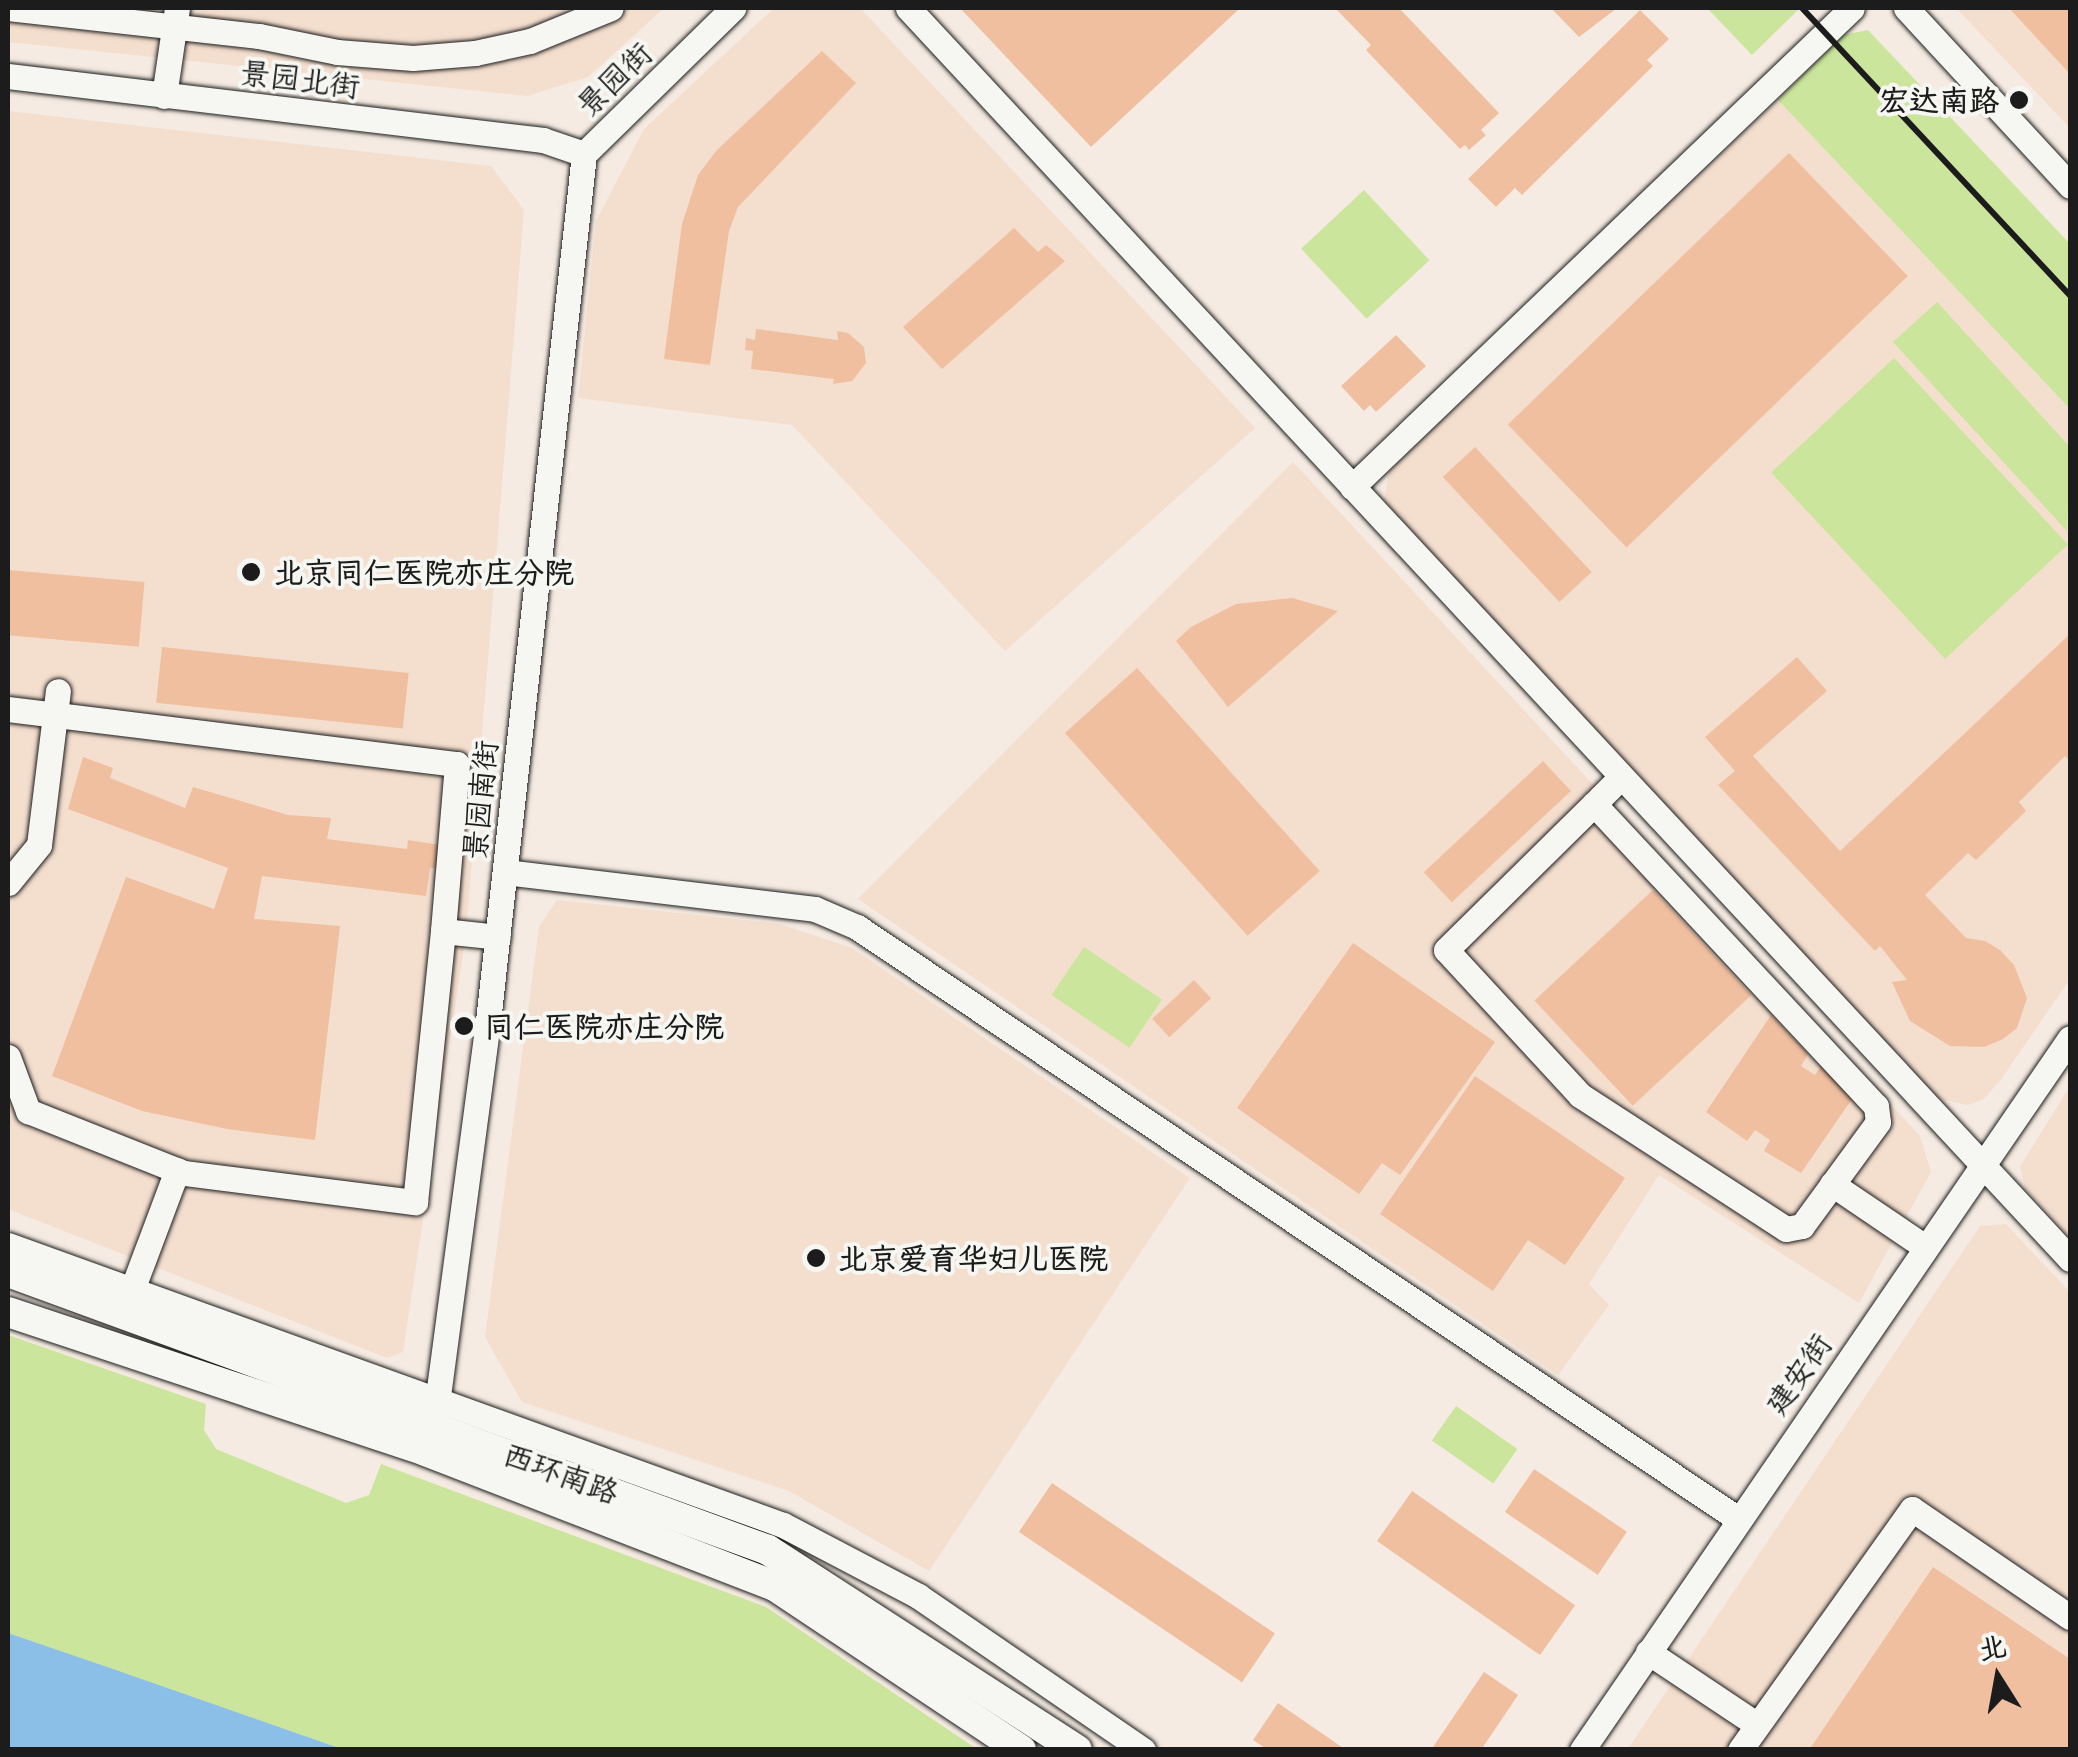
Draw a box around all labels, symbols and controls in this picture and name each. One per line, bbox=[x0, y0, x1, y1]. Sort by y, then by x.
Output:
street label: 景园街 bbox=[569, 35, 659, 123]
street label: 景园北街 bbox=[238, 54, 362, 104]
place label: 宏达南路 bbox=[1879, 82, 1999, 118]
marker: 宏达南路 bbox=[2008, 89, 2030, 111]
place label: 北京同仁医院亦庄分院 bbox=[274, 554, 574, 590]
marker: 北京同仁医院亦庄分院 bbox=[238, 559, 264, 585]
street label: 景园南街 bbox=[456, 738, 504, 862]
place label: 同仁医院亦庄分院 bbox=[484, 1008, 724, 1044]
marker: 同仁医院亦庄分院 bbox=[453, 1015, 475, 1037]
place label: 北京爱育华妇儿医院 bbox=[838, 1240, 1108, 1276]
marker: 北京爱育华妇儿医院 bbox=[803, 1245, 829, 1271]
street label: 建安街 bbox=[1757, 1327, 1839, 1421]
street label: 西环南路 bbox=[498, 1436, 624, 1510]
text: 北 bbox=[1975, 1626, 2010, 1669]
north arrow bbox=[1948, 1627, 2048, 1727]

